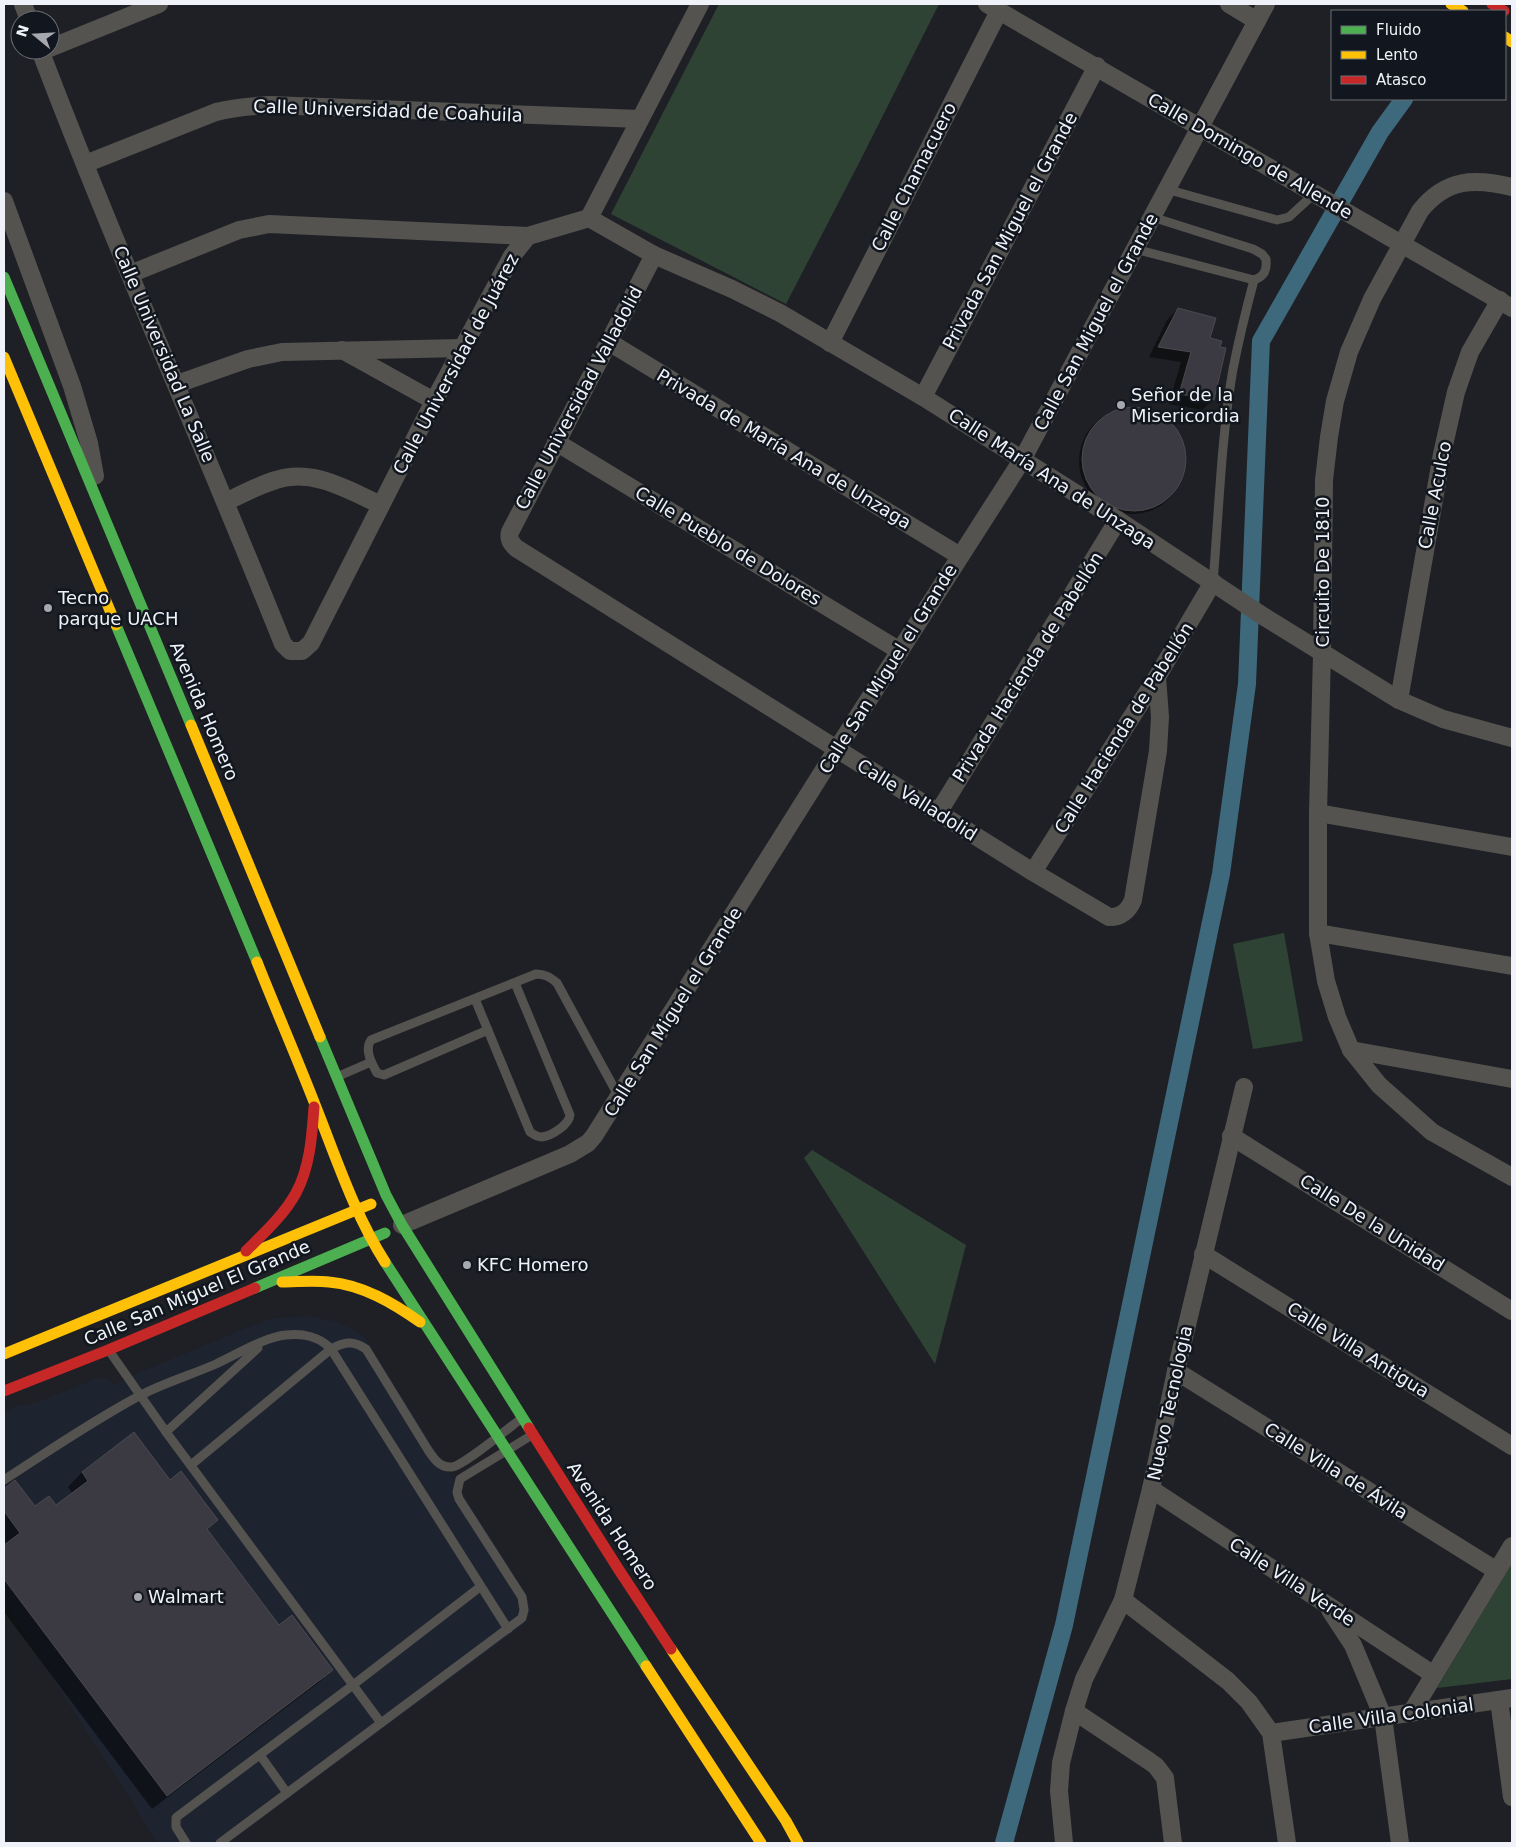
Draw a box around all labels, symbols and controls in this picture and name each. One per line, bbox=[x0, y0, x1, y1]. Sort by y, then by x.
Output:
north arrow bbox=[10, 10, 60, 60]
legend bbox=[1331, 10, 1506, 100]
text: Fluido bbox=[1376, 21, 1421, 39]
text: N bbox=[13, 23, 32, 39]
text: Lento bbox=[1376, 46, 1418, 64]
text: Atasco bbox=[1376, 71, 1426, 89]
street label: Calle Domingo de Allende bbox=[1144, 88, 1356, 223]
street label: Calle Universidad de Coahuila bbox=[253, 95, 523, 126]
street label: Calle Chamacuero bbox=[867, 99, 960, 255]
street label: Privada San Miguel el Grande bbox=[938, 109, 1081, 353]
street label: Calle San Miguel el Grande bbox=[1029, 209, 1162, 434]
street label: Calle Universidad La Salle bbox=[109, 242, 220, 465]
street label: Calle Universidad de Juárez bbox=[388, 250, 523, 478]
street label: Calle Universidad Valladolid bbox=[511, 282, 646, 513]
street label: Privada de María Ana de Unzaga bbox=[653, 364, 915, 533]
place label: Señor de la Misericordia bbox=[1131, 384, 1240, 426]
marker: Señor de la Misericordia bbox=[1115, 399, 1127, 411]
street label: Calle María Ana de Unzaga bbox=[945, 404, 1160, 553]
street label: Calle Aculco bbox=[1414, 439, 1455, 551]
street label: Calle Pueblo de Dolores bbox=[631, 482, 825, 609]
street label: Circuito De 1810 bbox=[1312, 496, 1333, 648]
street label: Privada Hacienda de Pabellón bbox=[948, 548, 1107, 786]
street label: Calle San Miguel el Grande bbox=[814, 560, 961, 777]
place label: Tecno parque UACH bbox=[57, 587, 178, 629]
marker: Tecno parque UACH bbox=[42, 602, 54, 614]
street label: Calle Hacienda de Pabellón bbox=[1050, 618, 1197, 837]
street label: Avenida Homero bbox=[166, 638, 243, 783]
street label: Calle Valladolid bbox=[854, 754, 981, 845]
street label: Calle San Miguel el Grande bbox=[599, 903, 746, 1120]
street label: Calle De la Unidad bbox=[1296, 1170, 1448, 1276]
street label: Calle San Miguel El Grande bbox=[81, 1235, 313, 1350]
place label: KFC Homero bbox=[477, 1254, 589, 1275]
marker: KFC Homero bbox=[461, 1259, 473, 1271]
street label: Calle Villa Antigua bbox=[1283, 1297, 1433, 1402]
street label: Nuevo Tecnologia bbox=[1143, 1323, 1196, 1482]
street label: Calle Villa de Ávila bbox=[1261, 1418, 1412, 1523]
street label: Avenida Homero bbox=[563, 1458, 662, 1594]
street label: Calle Villa Verde bbox=[1225, 1533, 1359, 1630]
place label: Walmart bbox=[148, 1586, 224, 1607]
marker: Walmart bbox=[132, 1591, 144, 1603]
street label: Calle Villa Colonial bbox=[1307, 1694, 1475, 1737]

